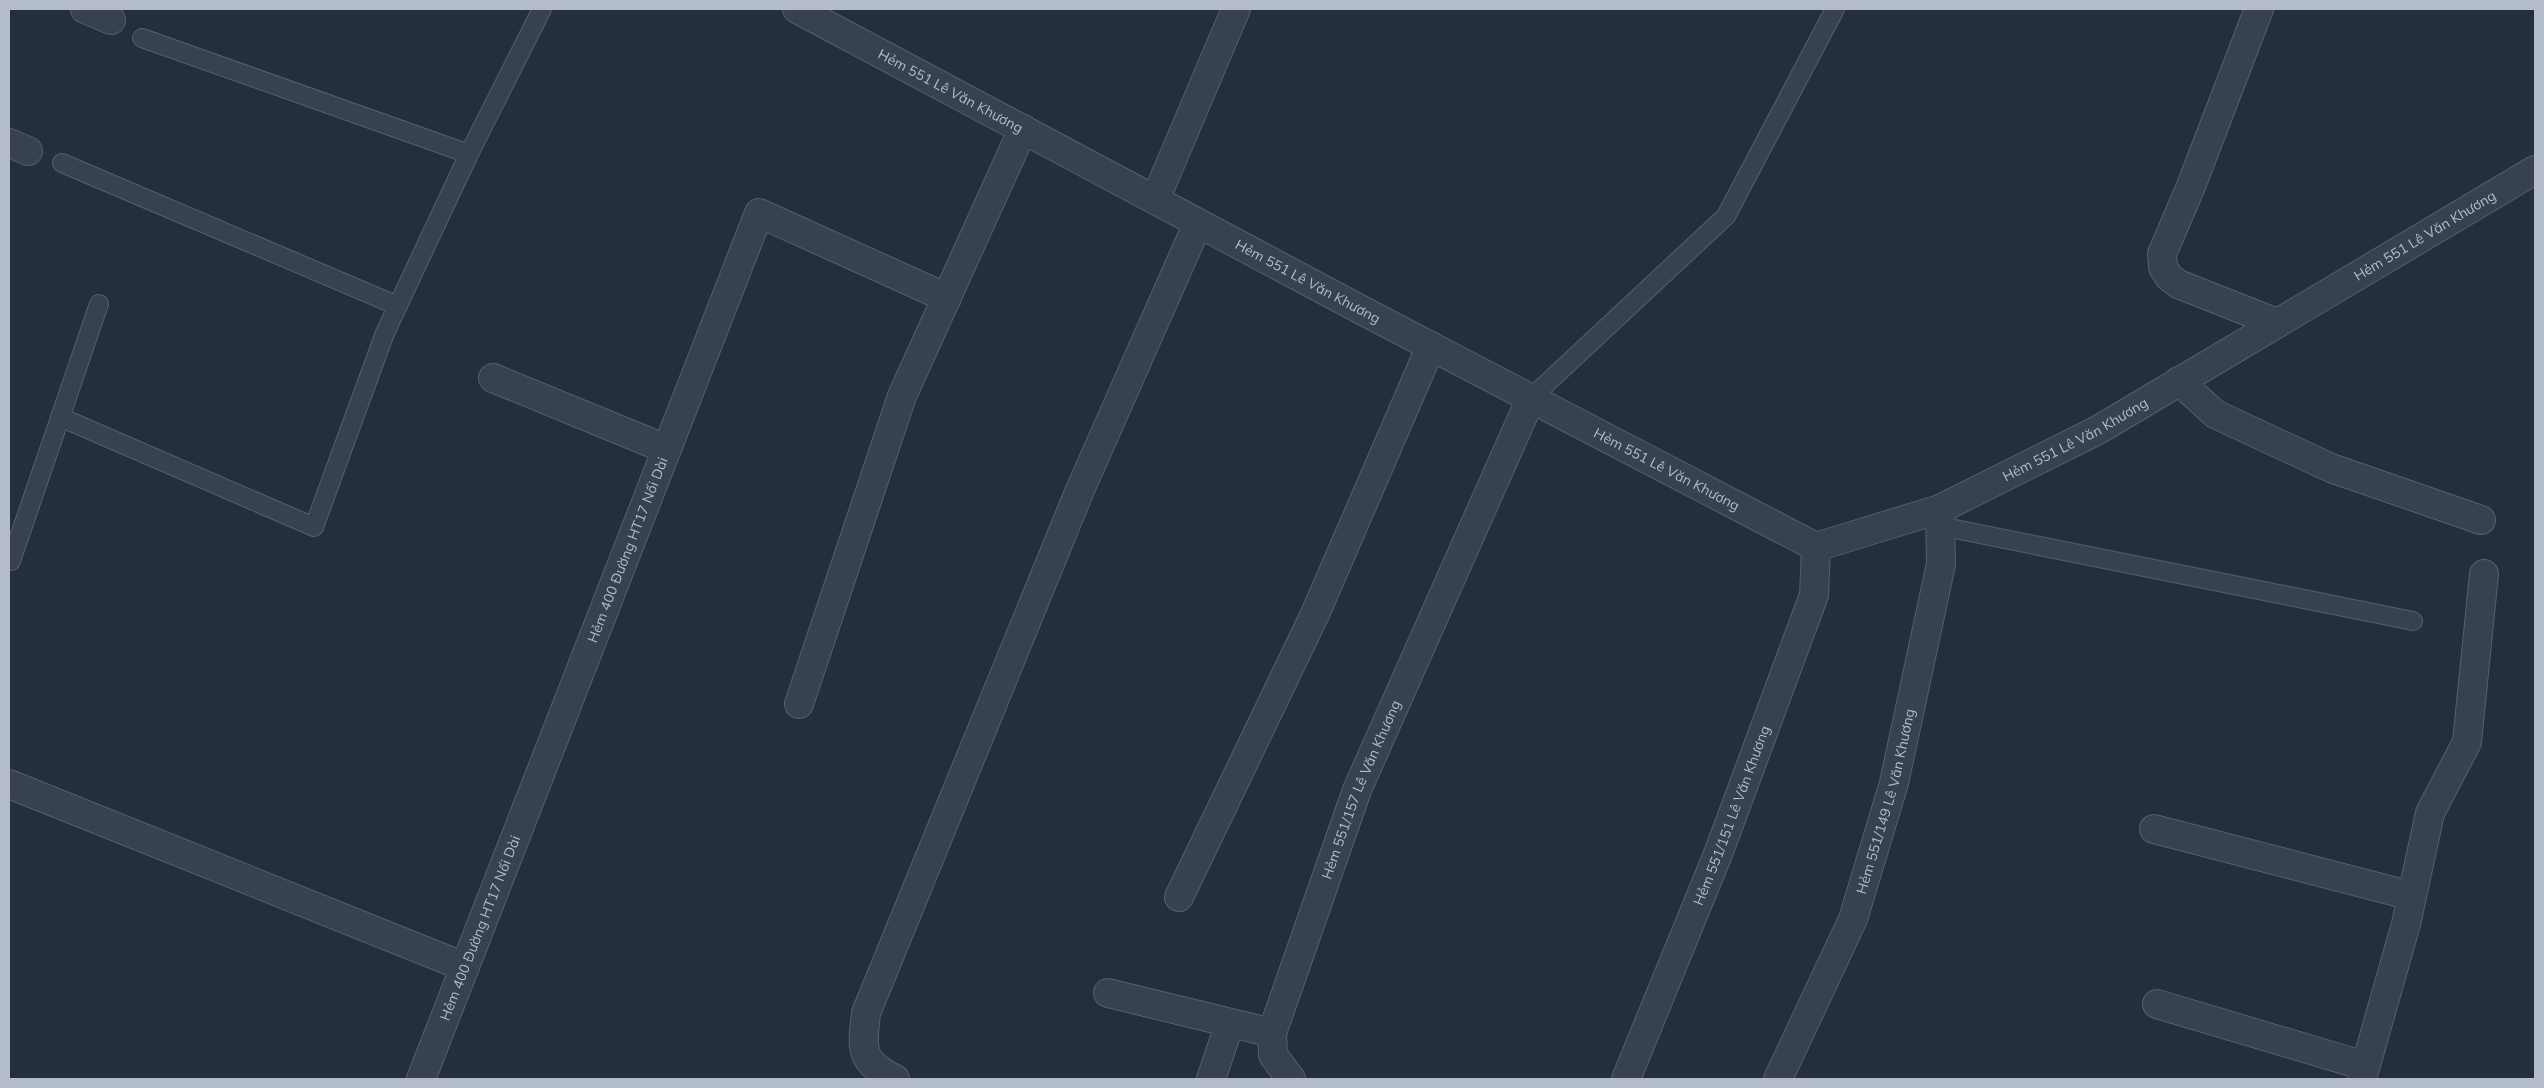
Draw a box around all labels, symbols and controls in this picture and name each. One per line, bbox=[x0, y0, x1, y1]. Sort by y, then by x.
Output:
street label: Hẻm 551 Lê Văn Khương bbox=[875, 45, 1026, 137]
street label: Hẻm 551 Lê Văn Khương bbox=[2351, 186, 2499, 285]
street label: Hẻm 551 Lê Văn Khương bbox=[1232, 235, 1384, 327]
street label: Hẻm 551 Lê Văn Khương bbox=[1999, 393, 2151, 485]
street label: Hẻm 551 Lê Văn Khương bbox=[1591, 424, 1743, 515]
street label: Hẻm 400 Đường HT17 Nối Dài bbox=[583, 455, 672, 645]
street label: Hẻm 551/157 Lê Văn Khương bbox=[1318, 697, 1405, 882]
street label: Hẻm 551/149 Lê Văn Khương bbox=[1852, 707, 1919, 896]
street label: Hẻm 551/151 Lê Văn Khương bbox=[1689, 723, 1774, 908]
street label: Hẻm 400 Đường HT17 Nối Dài bbox=[436, 833, 524, 1023]

